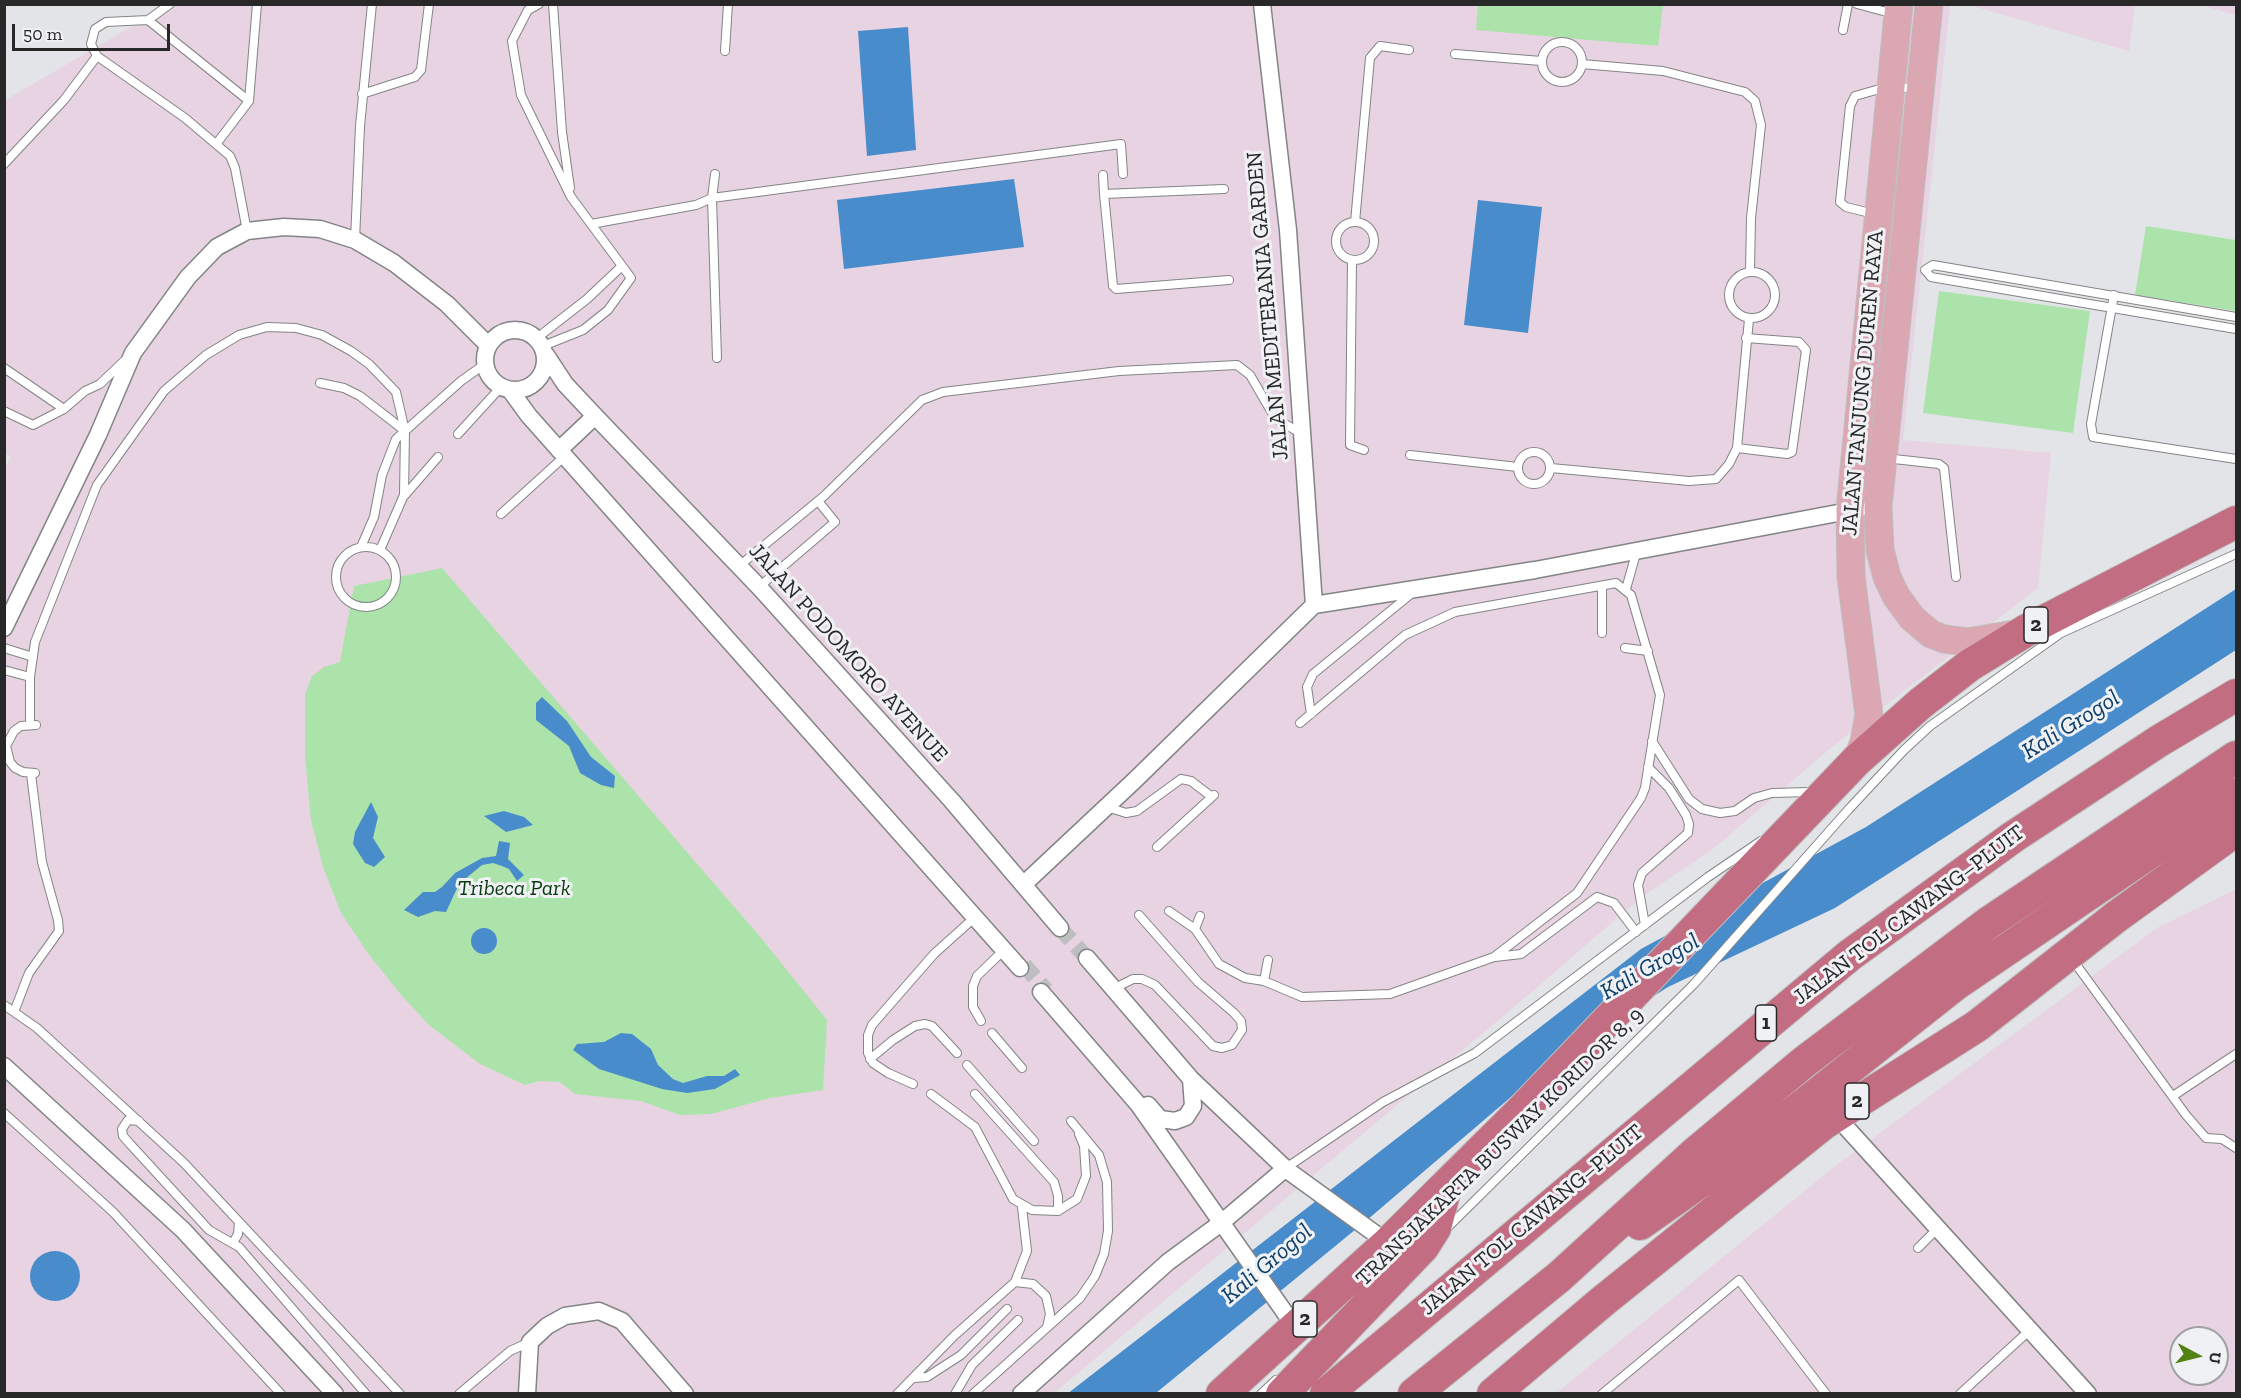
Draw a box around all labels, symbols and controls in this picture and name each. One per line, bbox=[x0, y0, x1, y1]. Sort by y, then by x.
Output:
scale bar bbox=[15, 12, 172, 50]
text: 50 m bbox=[23, 23, 62, 45]
street label: JALAN MEDITERANIA GARDEN bbox=[1241, 150, 1295, 462]
street label: JALAN TANJUNG DUREN RAYA bbox=[1836, 229, 1890, 537]
street label: JALAN PODOMORO AVENUE bbox=[743, 538, 953, 768]
road number: 2 bbox=[2024, 607, 2048, 643]
water label: Kali Grogol bbox=[2017, 684, 2125, 766]
street label: JALAN TOL CAWANG–PLUIT bbox=[1788, 819, 2030, 1011]
park label: Tribeca Park bbox=[458, 876, 570, 902]
water label: Kali Grogol bbox=[1596, 927, 1704, 1007]
street label: TRANSJAKARTA BUSWAY KORIDOR 8, 9 bbox=[1351, 1002, 1649, 1292]
road number: 1 bbox=[1756, 1005, 1776, 1041]
road number: 2 bbox=[1845, 1083, 1869, 1119]
street label: JALAN TOL CAWANG–PLUIT bbox=[1415, 1119, 1649, 1321]
water label: Kali Grogol bbox=[1216, 1218, 1318, 1310]
road number: 2 bbox=[1293, 1301, 1317, 1337]
north arrow bbox=[2169, 1326, 2229, 1386]
text: U bbox=[2205, 1351, 2226, 1365]

